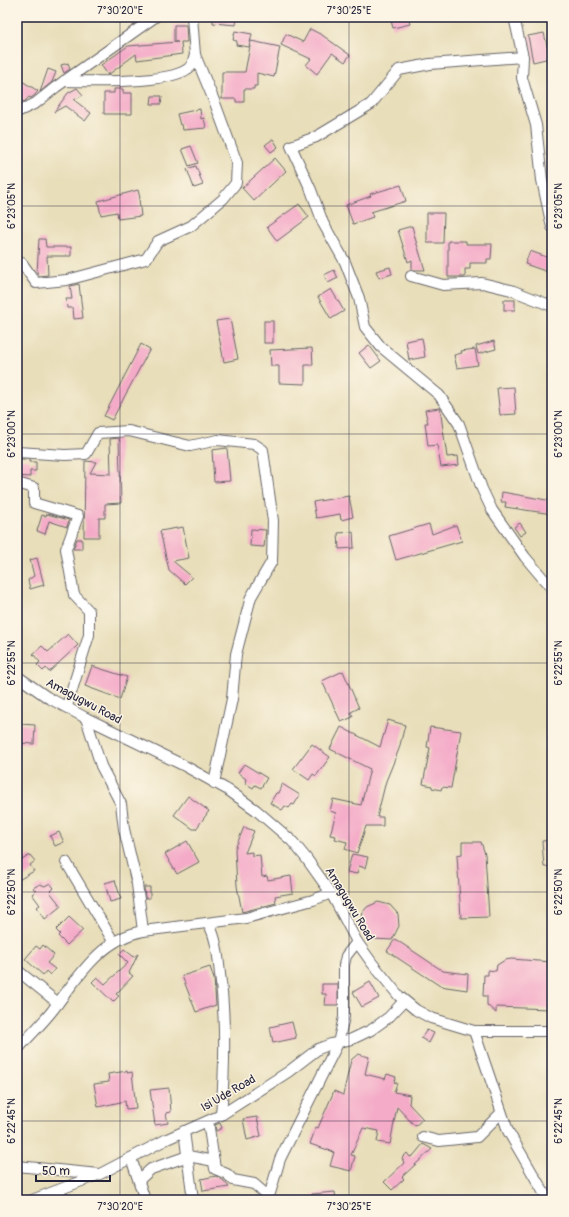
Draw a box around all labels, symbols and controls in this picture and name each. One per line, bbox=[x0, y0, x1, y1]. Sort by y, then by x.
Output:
text: 7°30'20"E bbox=[97, 5, 143, 17]
text: 7°30'25"E bbox=[327, 5, 371, 17]
text: 6°23'05"N bbox=[6, 183, 18, 229]
text: 6°23'05"N bbox=[553, 183, 565, 229]
text: 6°23'00"N bbox=[6, 410, 18, 458]
text: 6°23'00"N bbox=[553, 410, 565, 458]
text: 6°22'55"N bbox=[6, 640, 18, 686]
text: 6°22'55"N bbox=[553, 640, 565, 686]
street label: Amagugwu Road bbox=[43, 675, 124, 728]
street label: Amagugwu Road bbox=[322, 865, 378, 944]
text: 6°22'50"N bbox=[6, 869, 18, 915]
text: 6°22'50"N bbox=[553, 869, 565, 915]
street label: Isi Ude Road bbox=[198, 1072, 258, 1115]
text: 6°22'45"N bbox=[6, 1098, 18, 1144]
text: 6°22'45"N bbox=[553, 1098, 565, 1144]
scale bar bbox=[36, 1157, 110, 1183]
text: 50 m bbox=[42, 1164, 70, 1179]
text: 7°30'20"E bbox=[97, 1201, 143, 1213]
text: 7°30'25"E bbox=[327, 1201, 371, 1213]

